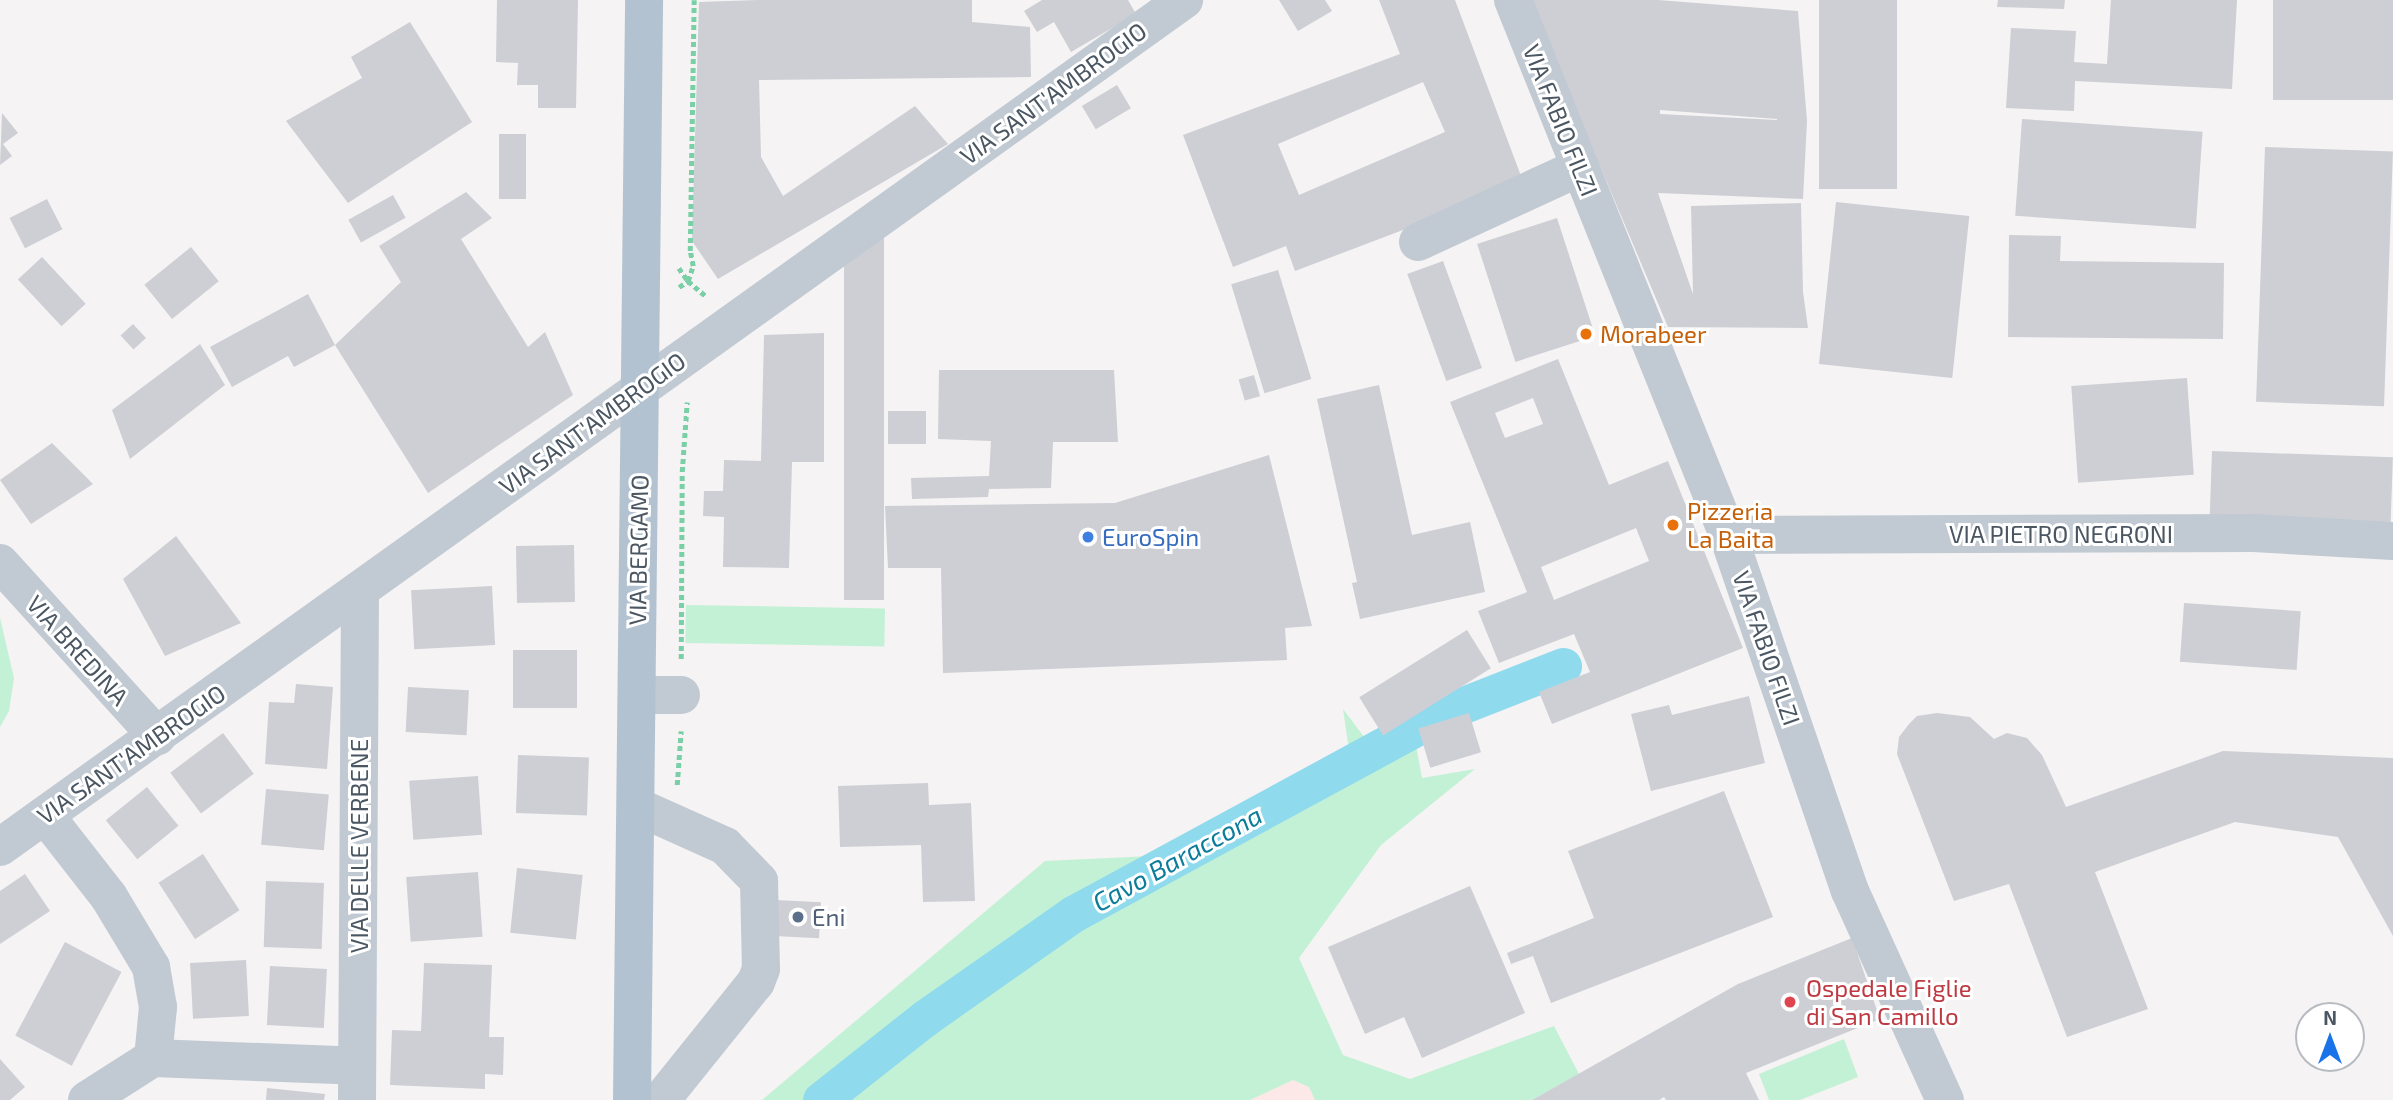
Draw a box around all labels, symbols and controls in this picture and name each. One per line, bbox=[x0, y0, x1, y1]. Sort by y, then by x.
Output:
street label: VIA SANT'AMBROGIO bbox=[954, 16, 1152, 170]
street label: VIA FABIO FILZI bbox=[1517, 40, 1605, 200]
place label: Morabeer bbox=[1600, 320, 1707, 348]
marker: Morabeer bbox=[1578, 326, 1594, 342]
street label: VIA SANT'AMBROGIO bbox=[493, 346, 691, 500]
street label: VIA BERGAMO bbox=[622, 474, 654, 626]
place label: Pizzeria La Baita bbox=[1687, 497, 1774, 553]
marker: Pizzeria La Baita bbox=[1665, 517, 1681, 533]
street label: VIA PIETRO NEGRONI bbox=[1949, 520, 2173, 548]
place label: EuroSpin bbox=[1102, 523, 1199, 551]
marker: EuroSpin bbox=[1080, 529, 1096, 545]
street label: VIA FABIO FILZI bbox=[1727, 567, 1807, 729]
street label: VIA BREDINA bbox=[21, 589, 135, 711]
street label: VIA SANT'AMBROGIO bbox=[31, 678, 231, 830]
street label: VIA DELLE VERBENE bbox=[345, 738, 373, 954]
water label: Cavo Baraccona bbox=[1087, 799, 1267, 917]
place label: Eni bbox=[812, 903, 845, 931]
marker: Eni bbox=[790, 909, 806, 925]
place label: Ospedale Figlie di San Camillo bbox=[1806, 974, 1972, 1030]
marker: Ospedale Figlie di San Camillo bbox=[1780, 992, 1800, 1012]
north arrow bbox=[2295, 1002, 2365, 1072]
text: N bbox=[2323, 1006, 2337, 1029]

